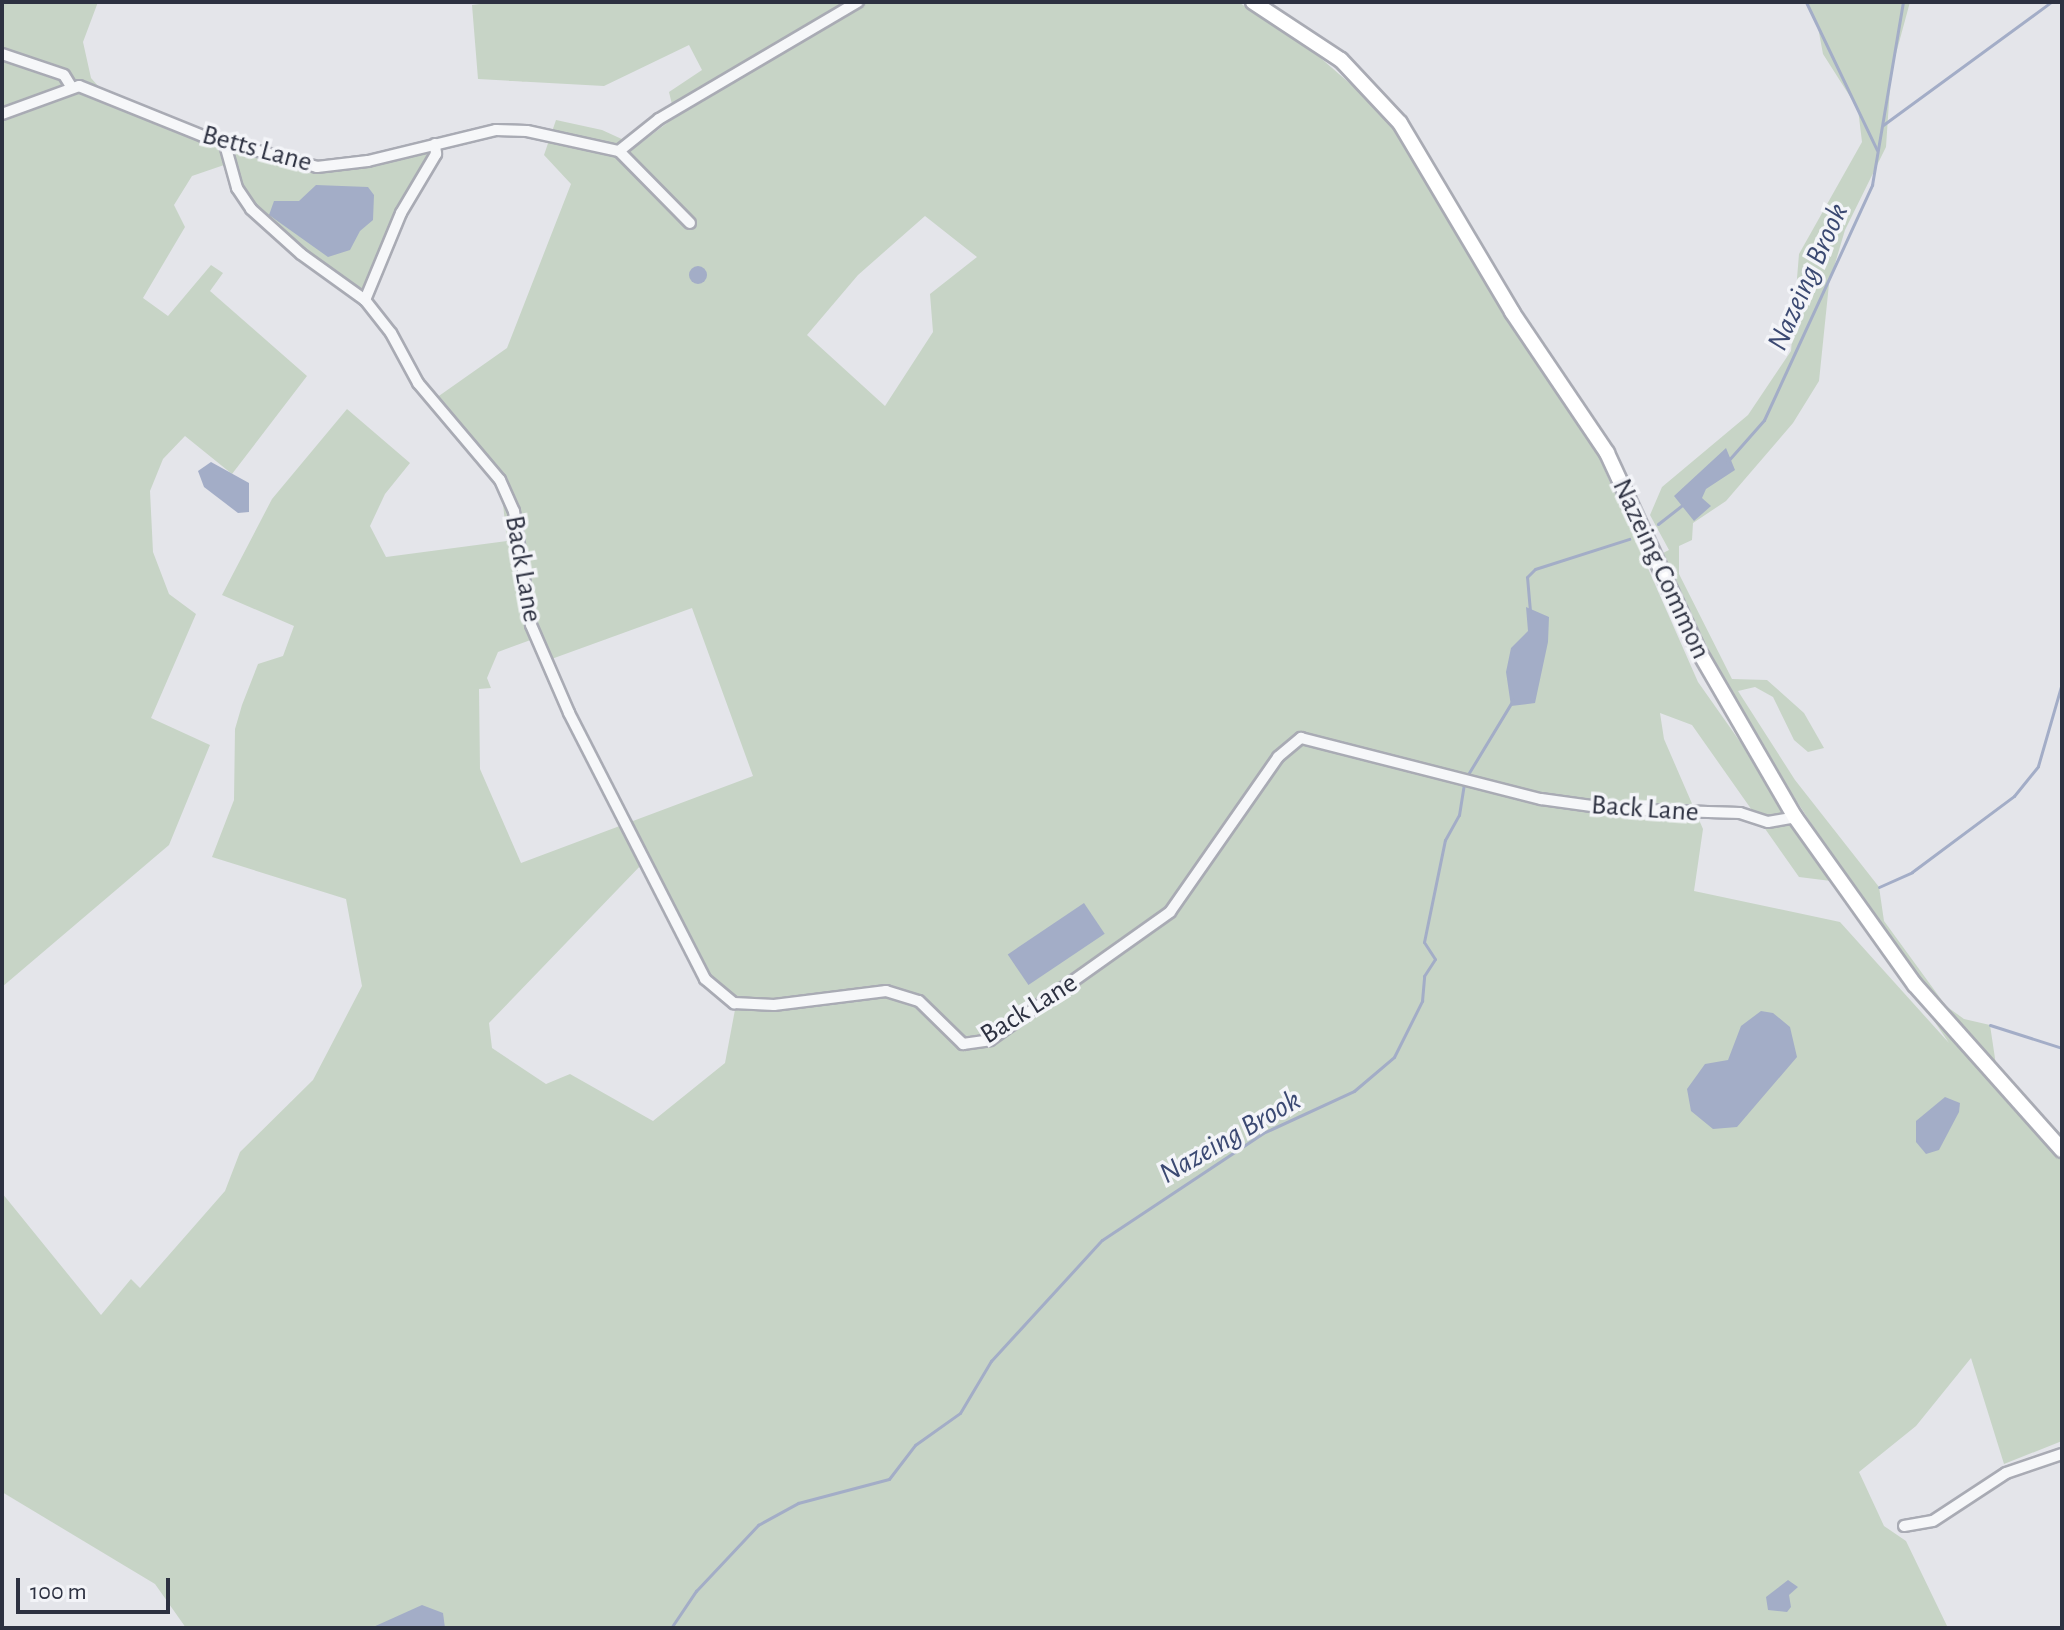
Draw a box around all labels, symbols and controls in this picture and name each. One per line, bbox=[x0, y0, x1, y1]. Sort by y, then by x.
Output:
street label: Betts Lane bbox=[198, 118, 316, 180]
water label: Nazeing Brook bbox=[1760, 198, 1856, 356]
street label: Nazeing Common bbox=[1605, 474, 1717, 664]
street label: Back Lane bbox=[497, 513, 549, 625]
street label: Back Lane bbox=[1590, 788, 1700, 830]
street label: Back Lane bbox=[974, 966, 1084, 1052]
water label: Nazeing Brook bbox=[1153, 1082, 1307, 1192]
scale bar bbox=[20, 1562, 174, 1612]
text: 100 m bbox=[30, 1580, 87, 1604]

